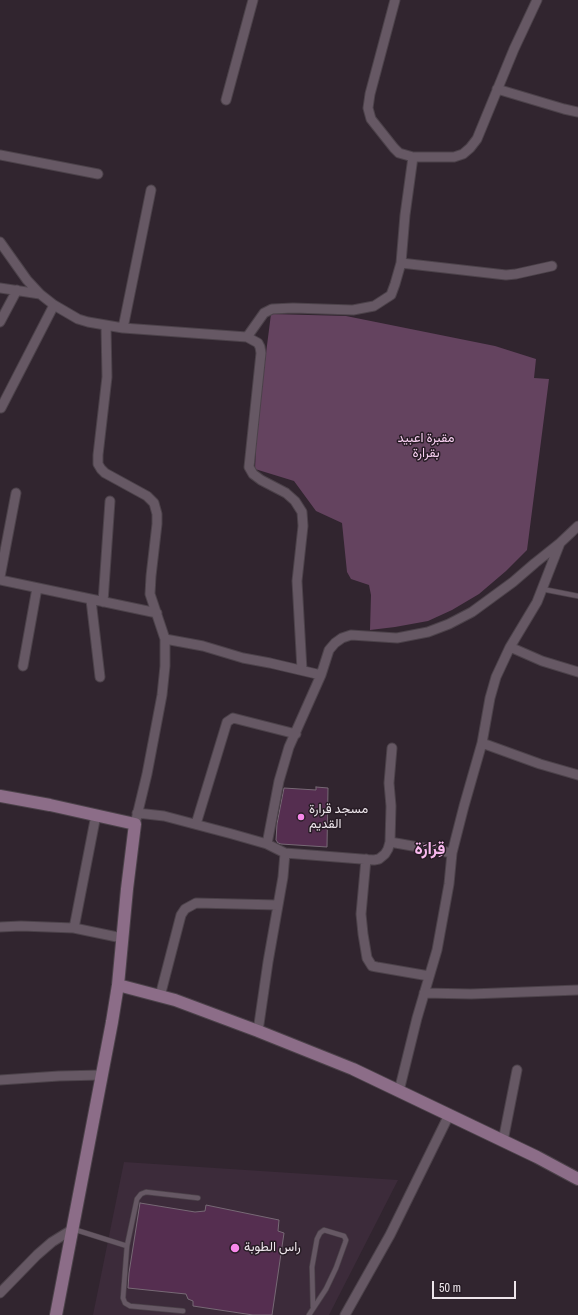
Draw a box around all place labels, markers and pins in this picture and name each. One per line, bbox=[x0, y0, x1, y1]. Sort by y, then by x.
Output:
place label: مسجد قرارة القديم bbox=[309, 802, 368, 833]
marker: مسجد قرارة القديم bbox=[296, 812, 306, 822]
place label: راس الطوبة bbox=[244, 1240, 301, 1256]
marker: راس الطوبة bbox=[229, 1242, 241, 1254]

